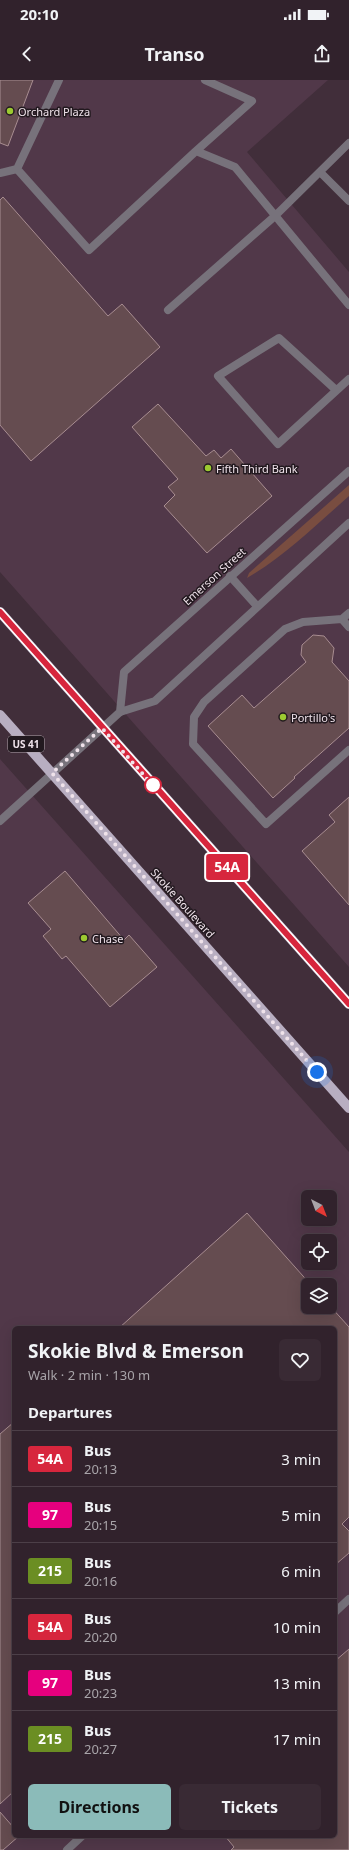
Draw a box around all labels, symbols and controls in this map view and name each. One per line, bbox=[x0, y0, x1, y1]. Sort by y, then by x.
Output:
text: 20:10 bbox=[20, 4, 59, 24]
text: Transo bbox=[145, 42, 204, 66]
icon: back bbox=[16, 43, 38, 65]
icon: share bbox=[311, 43, 333, 65]
place label: Orchard Plaza bbox=[18, 104, 90, 119]
marker: Orchard Plaza bbox=[5, 106, 15, 116]
place label: Fifth Third Bank bbox=[216, 461, 298, 476]
marker: Fifth Third Bank bbox=[203, 463, 213, 473]
street label: Emerson Street bbox=[179, 544, 249, 608]
place label: Portillo's bbox=[291, 710, 335, 725]
marker: Portillo's bbox=[278, 712, 288, 722]
road number: US 41 bbox=[8, 736, 44, 752]
unlabelled marker bbox=[144, 776, 162, 794]
line badge: 54A bbox=[204, 854, 250, 880]
text: 54A bbox=[214, 857, 240, 876]
street label: Skokie Boulevard bbox=[148, 865, 218, 941]
place label: Chase bbox=[92, 931, 123, 946]
marker: Chase bbox=[79, 933, 89, 943]
your location bbox=[307, 1062, 327, 1082]
north arrow bbox=[301, 1190, 337, 1226]
map controls bbox=[301, 1190, 337, 1314]
button: locate bbox=[301, 1234, 337, 1270]
button: layers bbox=[301, 1278, 337, 1314]
text: Skokie Blvd & Emerson bbox=[28, 1338, 244, 1364]
button: heart bbox=[279, 1339, 321, 1381]
text: Walk · 2 min · 130 m bbox=[28, 1366, 150, 1384]
text: Departures bbox=[28, 1402, 112, 1422]
text: Bus bbox=[84, 1440, 111, 1460]
text: 54A bbox=[37, 1449, 63, 1468]
text: 3 min bbox=[281, 1449, 321, 1469]
text: 20:13 bbox=[84, 1460, 117, 1478]
text: Bus bbox=[84, 1496, 111, 1516]
text: 97 bbox=[42, 1505, 58, 1524]
text: 5 min bbox=[281, 1505, 321, 1525]
text: 20:15 bbox=[84, 1516, 117, 1534]
text: Bus bbox=[84, 1552, 111, 1572]
text: 215 bbox=[38, 1561, 62, 1580]
text: 6 min bbox=[281, 1561, 321, 1581]
text: 20:16 bbox=[84, 1572, 117, 1590]
text: Bus bbox=[84, 1608, 111, 1628]
text: 54A bbox=[37, 1617, 63, 1636]
text: 10 min bbox=[273, 1617, 321, 1637]
text: 20:20 bbox=[84, 1628, 117, 1646]
text: Bus bbox=[84, 1664, 111, 1684]
text: 97 bbox=[42, 1673, 58, 1692]
text: 13 min bbox=[273, 1673, 321, 1693]
text: 20:23 bbox=[84, 1684, 117, 1702]
text: Bus bbox=[84, 1720, 111, 1740]
text: 215 bbox=[38, 1729, 62, 1748]
text: 17 min bbox=[273, 1729, 321, 1749]
text: 20:27 bbox=[84, 1740, 117, 1758]
button: Directions bbox=[28, 1784, 171, 1830]
button: Tickets bbox=[179, 1784, 321, 1830]

